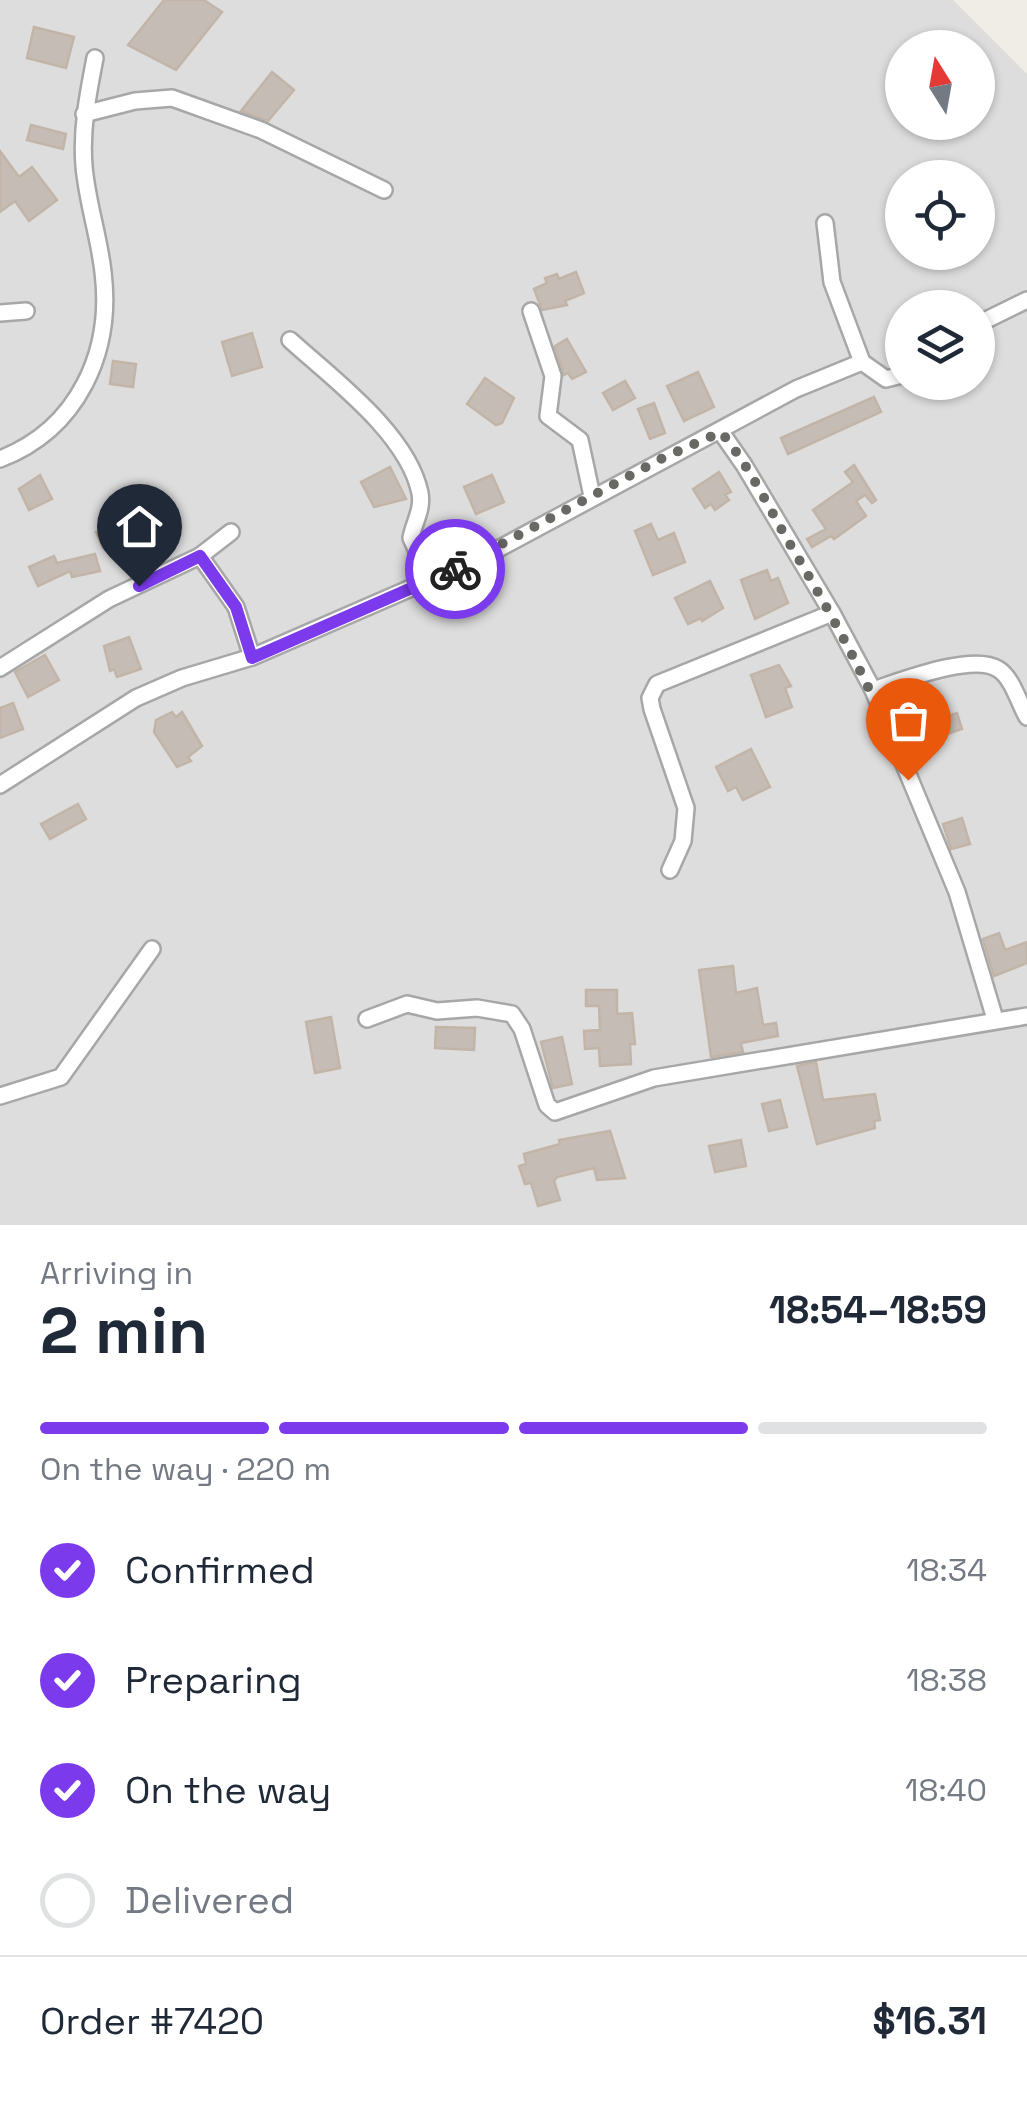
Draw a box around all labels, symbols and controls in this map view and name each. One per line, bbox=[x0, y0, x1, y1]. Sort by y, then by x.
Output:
north arrow bbox=[885, 30, 995, 140]
map controls bbox=[885, 30, 995, 400]
button: locate bbox=[885, 160, 995, 270]
button: layers bbox=[885, 290, 995, 400]
pin bbox=[97, 484, 182, 587]
icon: home bbox=[112, 499, 167, 554]
courier bbox=[405, 519, 505, 619]
icon: bike bbox=[428, 542, 483, 597]
pin bbox=[866, 678, 951, 781]
icon: bag bbox=[881, 693, 936, 748]
text: Arriving in bbox=[40, 1253, 193, 1293]
text: 18:54–18:59 bbox=[769, 1286, 987, 1334]
text: 2 min bbox=[40, 1289, 208, 1372]
text: On the way · 220 m bbox=[40, 1449, 331, 1489]
icon: check bbox=[40, 1543, 95, 1598]
text: Confirmed bbox=[125, 1546, 315, 1594]
text: 18:34 bbox=[906, 1550, 987, 1590]
icon: check bbox=[40, 1653, 95, 1708]
text: Preparing bbox=[125, 1656, 302, 1704]
text: 18:38 bbox=[906, 1660, 987, 1700]
icon: check bbox=[40, 1763, 95, 1818]
text: On the way bbox=[125, 1766, 331, 1814]
text: 18:40 bbox=[905, 1770, 987, 1810]
text: Delivered bbox=[125, 1876, 294, 1924]
text: Order #7420 bbox=[40, 1997, 264, 2045]
text: $16.31 bbox=[872, 1997, 987, 2045]

